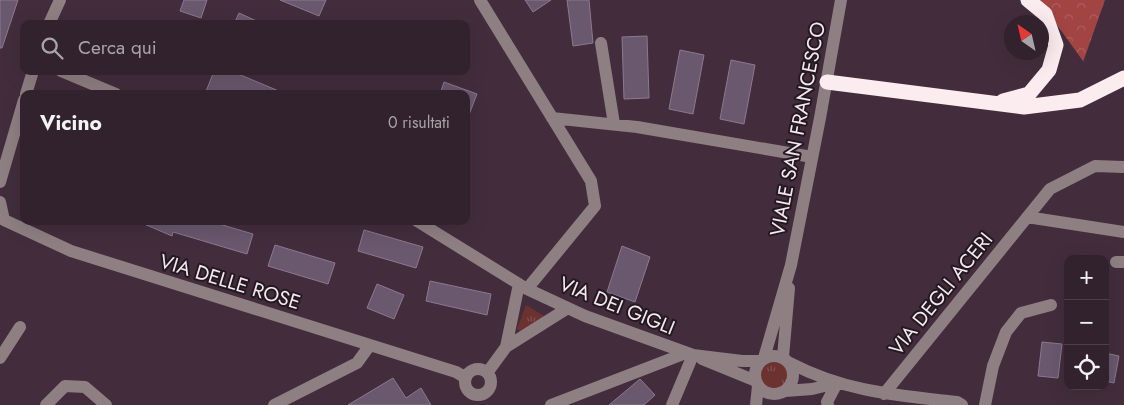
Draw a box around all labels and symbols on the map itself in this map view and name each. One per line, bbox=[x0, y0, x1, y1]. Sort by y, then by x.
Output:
north arrow bbox=[1004, 15, 1049, 60]
street label: VIALE SAN FRANCESCO bbox=[763, 19, 833, 239]
street label: VIA DEGLI ACERI bbox=[882, 226, 1000, 362]
street label: VIA DELLE ROSE bbox=[156, 247, 304, 317]
street label: VIA DEI GIGLI bbox=[555, 270, 679, 342]

